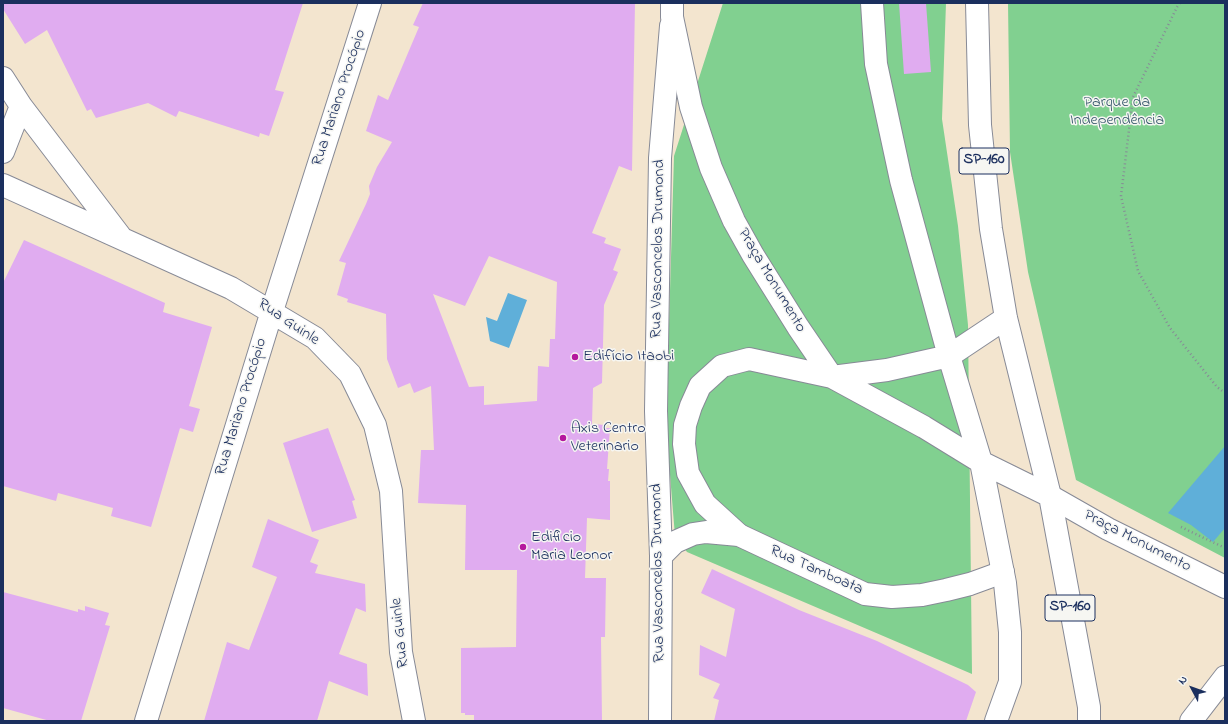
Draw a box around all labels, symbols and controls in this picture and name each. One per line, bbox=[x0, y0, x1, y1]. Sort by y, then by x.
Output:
street label: Rua Mariano Procópio bbox=[309, 27, 371, 169]
park label: Parque da Independência bbox=[1070, 93, 1164, 131]
road number: SP-160 bbox=[959, 148, 1009, 174]
street label: Rua Vasconcelos Drumond bbox=[648, 159, 670, 339]
street label: Praça Monumento bbox=[732, 226, 810, 336]
street label: Rua Guinle bbox=[253, 295, 323, 351]
street label: Rua Mariano Procópio bbox=[212, 336, 272, 478]
place label: Edifício Itaobi bbox=[583, 347, 674, 367]
marker: Edifício Itaobi bbox=[570, 352, 580, 362]
place label: Axis Centro Veterinario bbox=[571, 419, 646, 457]
marker: Axis Centro Veterinario bbox=[558, 433, 568, 443]
street label: Rua Vasconcelos Drumond bbox=[648, 483, 670, 663]
street label: Praça Monumento bbox=[1080, 507, 1194, 577]
place label: Edificio Maria Leonor bbox=[531, 528, 612, 566]
marker: Edificio Maria Leonor bbox=[518, 542, 528, 552]
street label: Rua Tamboata bbox=[766, 542, 866, 600]
road number: SP-160 bbox=[1045, 595, 1095, 621]
street label: Rua Guinle bbox=[388, 597, 414, 669]
north arrow bbox=[1172, 668, 1212, 708]
text: N bbox=[1174, 672, 1191, 688]

